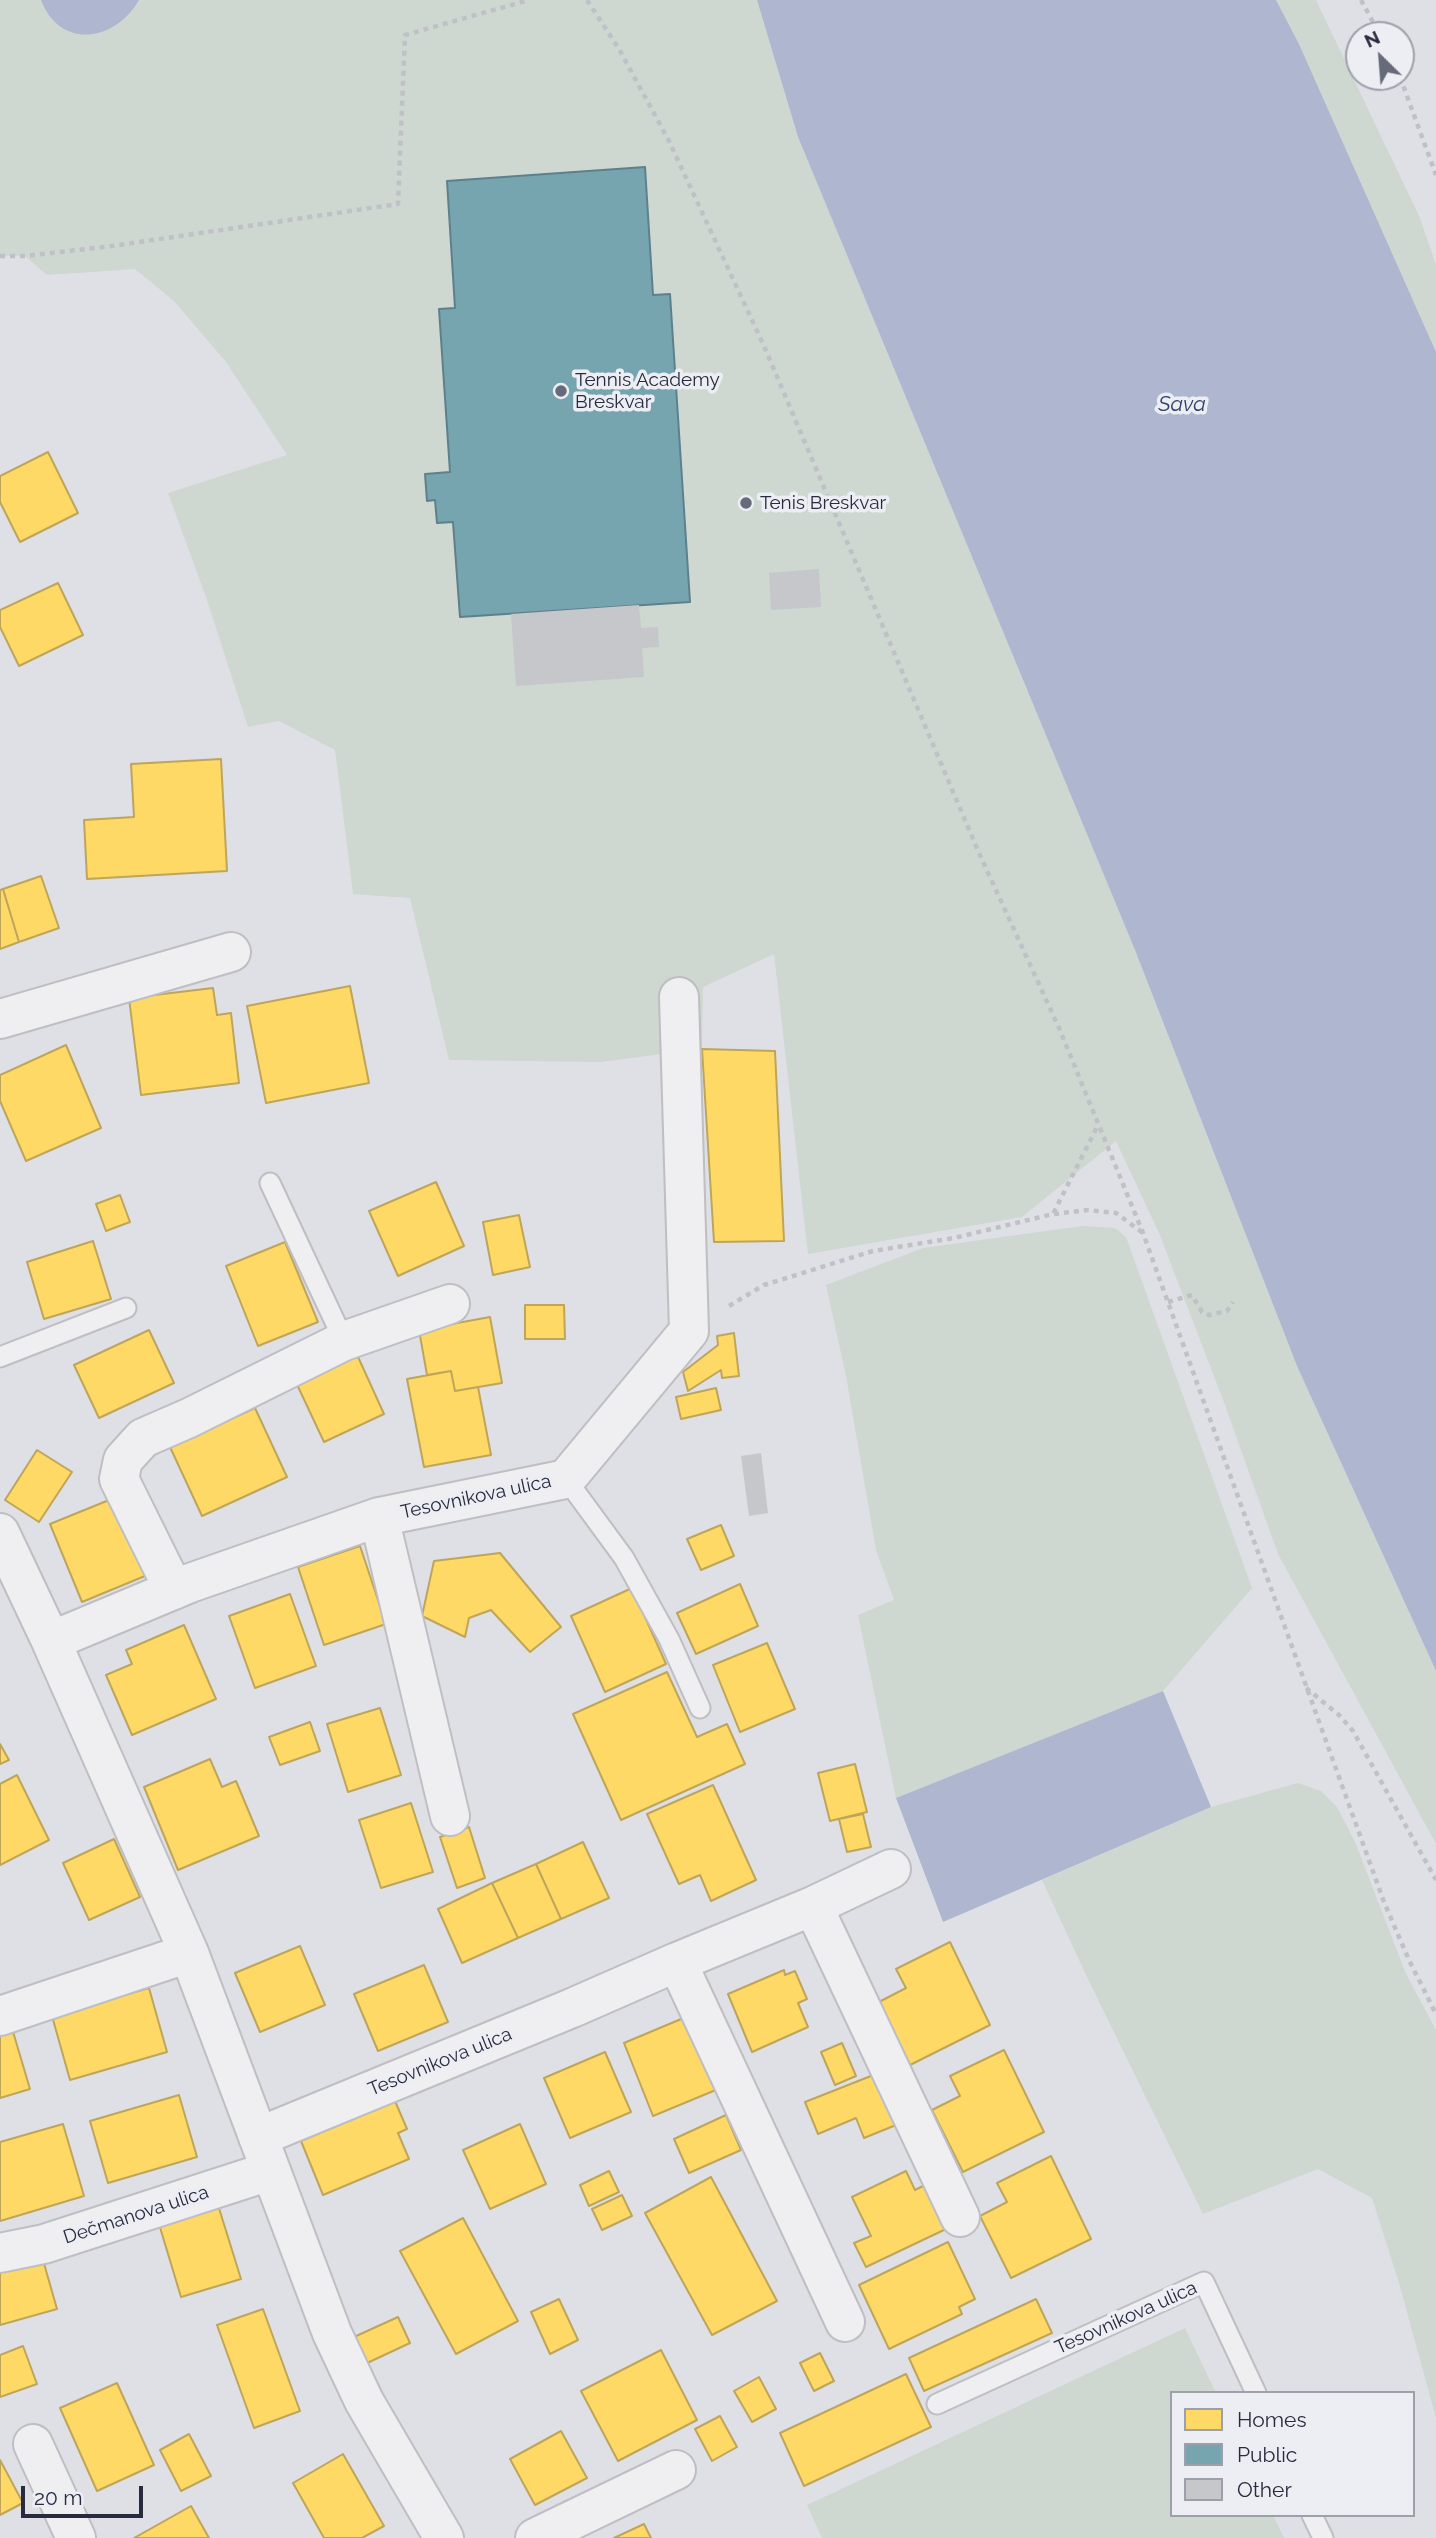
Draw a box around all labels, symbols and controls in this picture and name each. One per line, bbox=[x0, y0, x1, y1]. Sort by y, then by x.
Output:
north arrow bbox=[1345, 21, 1415, 91]
text: N bbox=[1361, 26, 1383, 52]
place label: Tennis Academy Breskvar bbox=[575, 369, 720, 413]
marker: Tennis Academy Breskvar bbox=[553, 383, 569, 399]
water label: Sava bbox=[1158, 392, 1206, 418]
place label: Tenis Breskvar bbox=[760, 492, 886, 514]
marker: Tenis Breskvar bbox=[738, 495, 754, 511]
street label: Tesovnikova ulica bbox=[399, 1470, 553, 1524]
street label: Tesovnikova ulica bbox=[365, 2023, 515, 2101]
street label: Dečmanova ulica bbox=[60, 2181, 212, 2249]
street label: Tesovnikova ulica bbox=[1051, 2276, 1201, 2360]
legend bbox=[1170, 2391, 1415, 2517]
text: Homes bbox=[1237, 2407, 1307, 2432]
text: Public bbox=[1237, 2442, 1297, 2467]
scale bar bbox=[24, 2472, 147, 2516]
text: Other bbox=[1237, 2477, 1292, 2502]
text: 20 m bbox=[34, 2485, 82, 2510]

